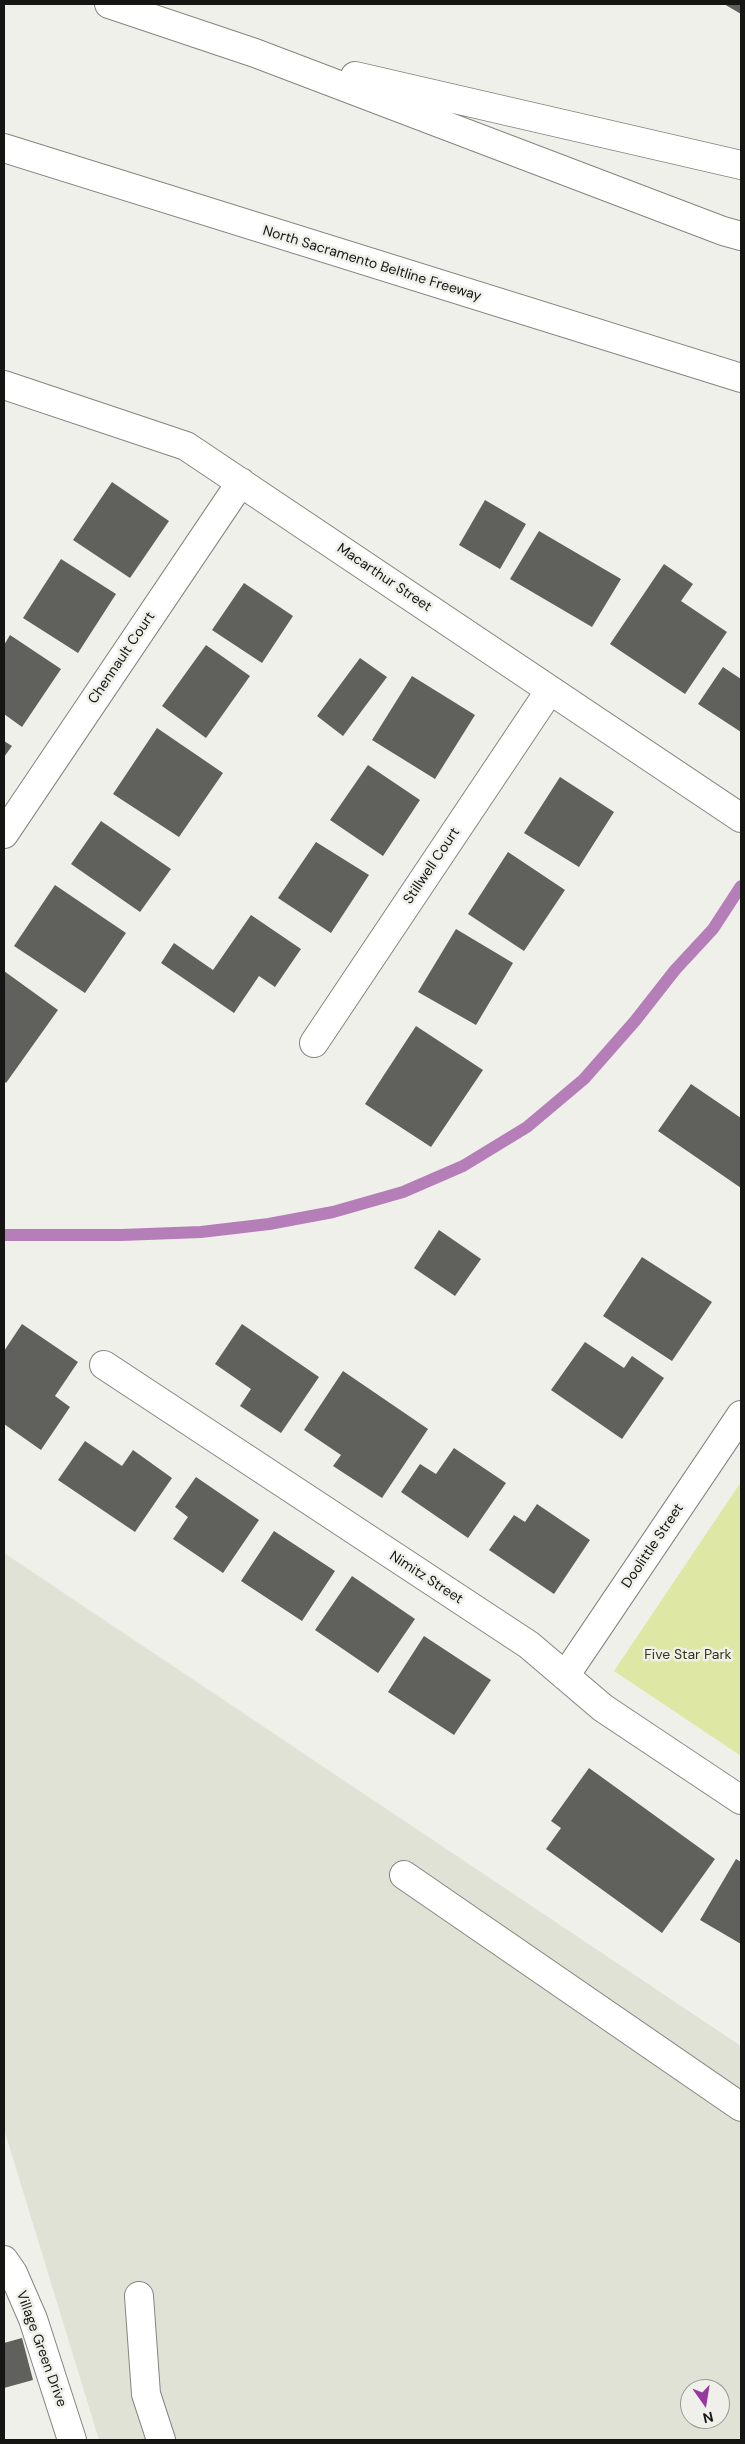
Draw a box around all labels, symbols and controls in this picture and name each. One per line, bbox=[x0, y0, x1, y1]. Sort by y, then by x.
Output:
street label: North Sacramento Beltline Freeway bbox=[261, 223, 483, 305]
street label: Macarthur Street bbox=[334, 540, 434, 616]
street label: Chennault Court bbox=[85, 609, 159, 707]
street label: Stillwell Court bbox=[400, 825, 464, 907]
street label: Doolittle Street bbox=[619, 1501, 687, 1591]
street label: Nimitz Street bbox=[386, 1548, 466, 1608]
park label: Five Star Park bbox=[644, 1647, 732, 1663]
street label: Village Green Drive bbox=[12, 2289, 70, 2409]
north arrow bbox=[680, 2379, 730, 2429]
text: N bbox=[701, 2408, 715, 2428]

